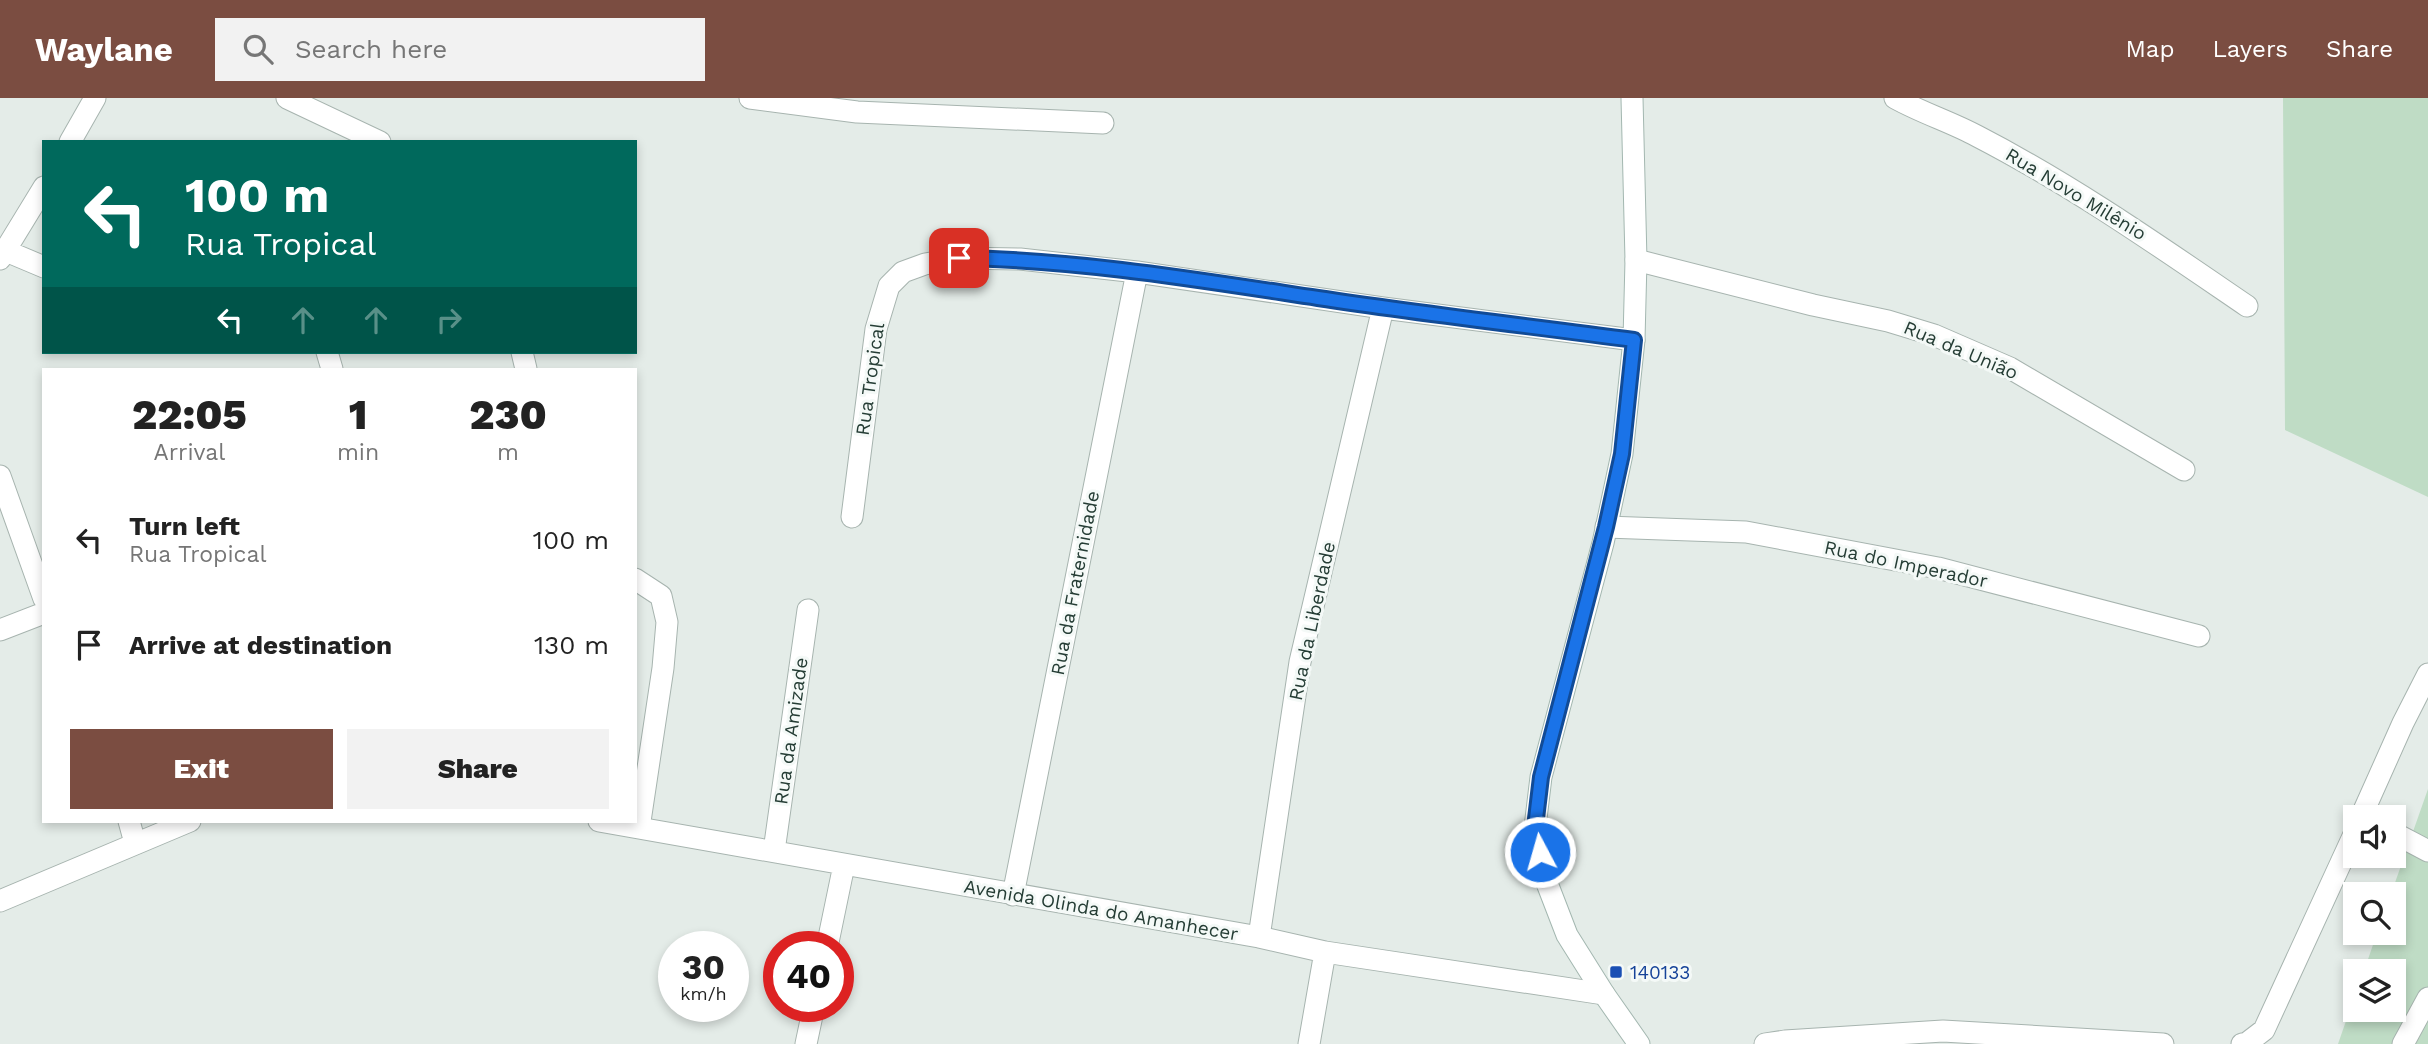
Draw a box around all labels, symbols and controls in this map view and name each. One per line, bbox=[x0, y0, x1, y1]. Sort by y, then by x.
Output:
search box bbox=[215, 18, 705, 81]
text: Waylane bbox=[35, 30, 173, 69]
icon: search bbox=[239, 30, 277, 68]
text: Search here bbox=[295, 34, 447, 64]
text: Map bbox=[2126, 35, 2174, 63]
text: Layers bbox=[2212, 35, 2288, 63]
text: Share bbox=[2326, 35, 2393, 63]
street label: Rua Novo Milênio bbox=[2001, 143, 2151, 245]
text: 100 m bbox=[185, 166, 329, 224]
icon: left bbox=[70, 168, 161, 259]
text: Rua Tropical bbox=[185, 225, 376, 263]
pin bbox=[929, 228, 989, 288]
icon: arrive bbox=[940, 239, 978, 277]
icon: left bbox=[211, 301, 249, 339]
icon: ahead bbox=[284, 301, 322, 339]
icon: ahead bbox=[357, 301, 395, 339]
icon: right bbox=[430, 301, 468, 339]
street label: Rua da União bbox=[1900, 316, 2022, 384]
street label: Rua Tropical bbox=[851, 321, 889, 437]
text: 22:05 bbox=[132, 390, 247, 439]
text: 1 bbox=[349, 390, 367, 439]
text: 230 bbox=[469, 390, 547, 439]
text: Arrival bbox=[154, 439, 225, 466]
text: min bbox=[337, 439, 379, 466]
text: m bbox=[497, 439, 519, 466]
street label: Rua da Fraternidade bbox=[1046, 489, 1104, 677]
text: Turn left bbox=[129, 511, 240, 541]
icon: left bbox=[70, 521, 108, 559]
text: 100 m bbox=[533, 525, 609, 555]
street label: Rua do Imperador bbox=[1822, 535, 1990, 593]
street label: Rua da Liberdade bbox=[1284, 539, 1340, 703]
text: Rua Tropical bbox=[129, 541, 267, 568]
icon: arrive bbox=[70, 626, 108, 664]
text: Arrive at destination bbox=[129, 630, 392, 660]
text: 130 m bbox=[534, 630, 609, 660]
street label: Rua da Amizade bbox=[769, 656, 813, 806]
button: Exit bbox=[70, 729, 333, 809]
button: Share bbox=[347, 729, 609, 809]
map controls bbox=[2343, 805, 2406, 1022]
button: sound bbox=[2343, 805, 2406, 868]
position arrow bbox=[1503, 815, 1577, 889]
street label: Avenida Olinda do Amanhecer bbox=[962, 875, 1240, 946]
button: search bbox=[2343, 882, 2406, 945]
speed limit sign: 40 bbox=[763, 931, 854, 1022]
text: 30 bbox=[682, 946, 725, 988]
button: layers bbox=[2343, 959, 2406, 1022]
place label: 140133 bbox=[1630, 961, 1690, 984]
marker: 140133 bbox=[1608, 964, 1624, 980]
text: km/h bbox=[680, 983, 727, 1004]

